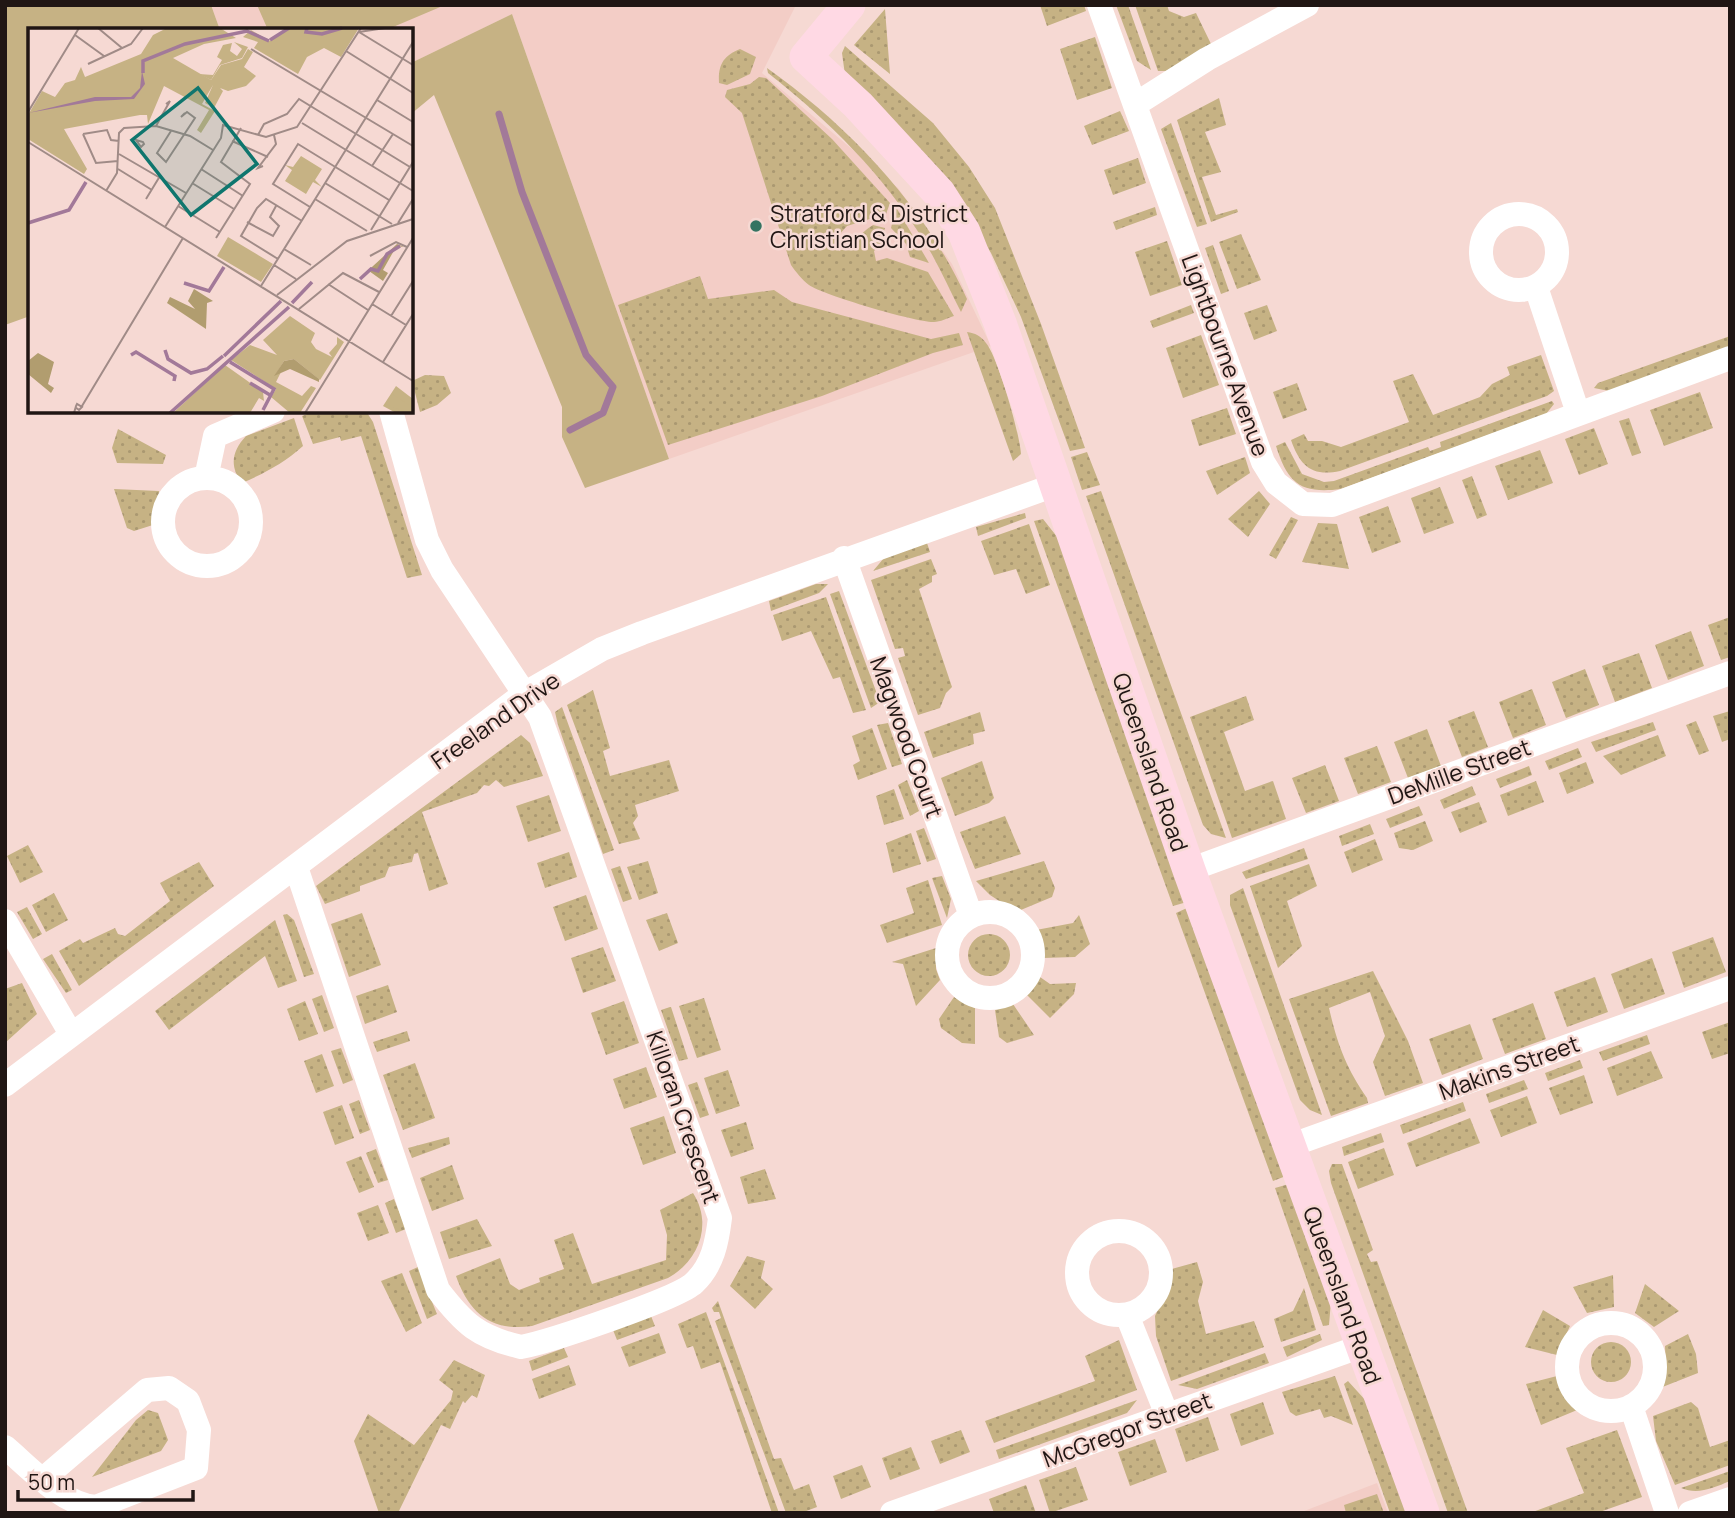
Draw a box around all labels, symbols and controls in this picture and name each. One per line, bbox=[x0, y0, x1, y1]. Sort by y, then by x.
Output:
inset map bbox=[28, 28, 413, 413]
place label: Stratford & District Christian School bbox=[770, 197, 968, 255]
marker: Stratford & District Christian School bbox=[748, 218, 764, 234]
street label: Lightbourne Avenue bbox=[1175, 249, 1277, 461]
street label: Magwood Court bbox=[863, 652, 951, 822]
street label: Freeland Drive bbox=[424, 664, 566, 776]
street label: Queensland Road bbox=[1105, 668, 1197, 856]
street label: DeMille Street bbox=[1383, 730, 1535, 812]
street label: Killoran Crescent bbox=[639, 1026, 729, 1208]
street label: Makins Street bbox=[1435, 1027, 1583, 1107]
street label: Queensland Road bbox=[1296, 1202, 1390, 1388]
street label: McGregor Street bbox=[1038, 1384, 1216, 1474]
scale bar bbox=[18, 1458, 192, 1502]
text: 50 m bbox=[28, 1468, 75, 1496]

